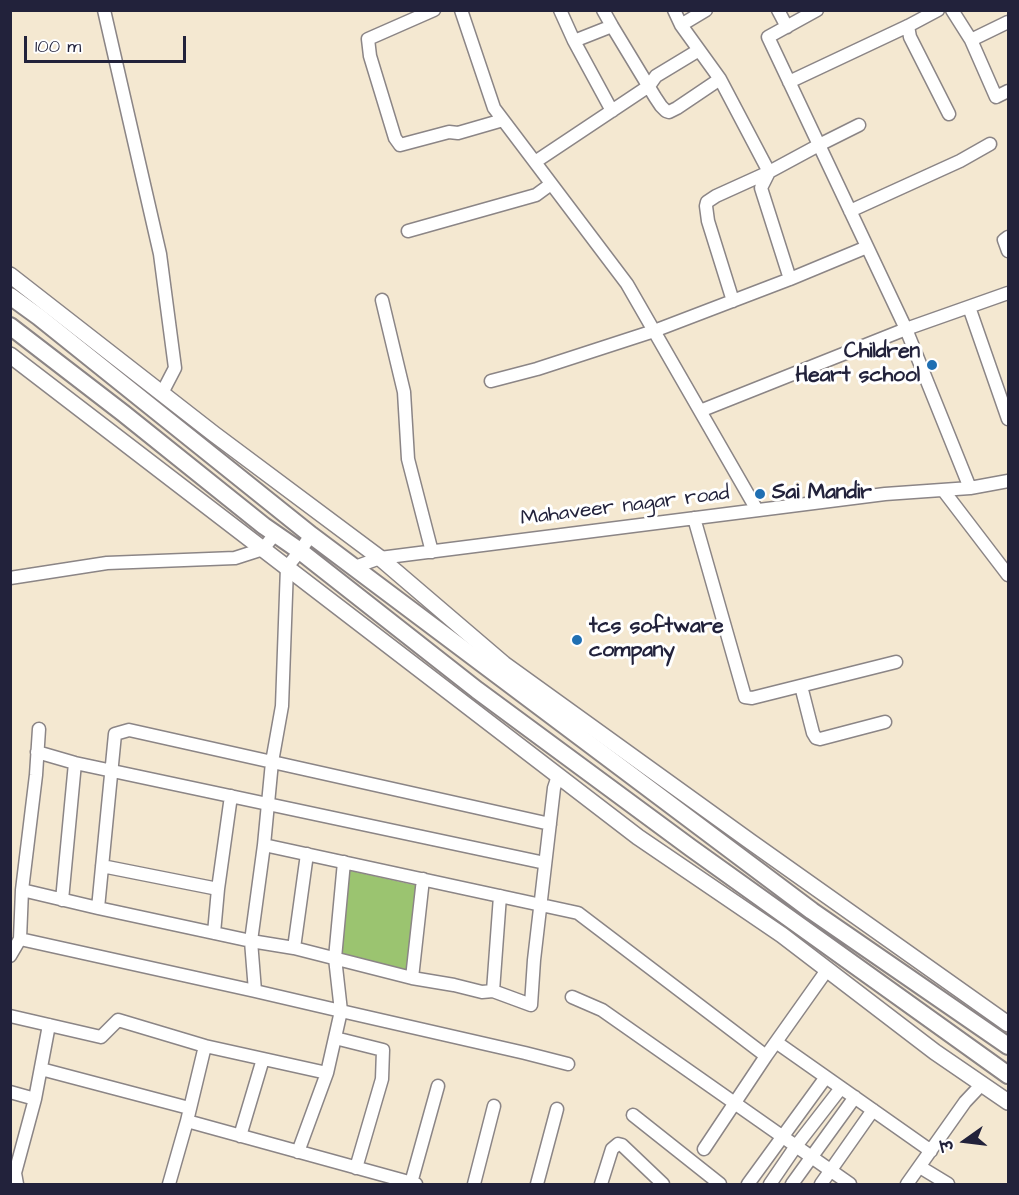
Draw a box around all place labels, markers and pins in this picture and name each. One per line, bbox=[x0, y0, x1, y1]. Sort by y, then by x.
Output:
place label: Children Heart school bbox=[796, 340, 920, 390]
marker: Children Heart school bbox=[925, 358, 939, 372]
place label: Sai Mandir bbox=[772, 481, 872, 507]
marker: Sai Mandir bbox=[753, 487, 767, 501]
place label: tcs software company bbox=[589, 615, 724, 665]
marker: tcs software company bbox=[570, 633, 584, 647]

